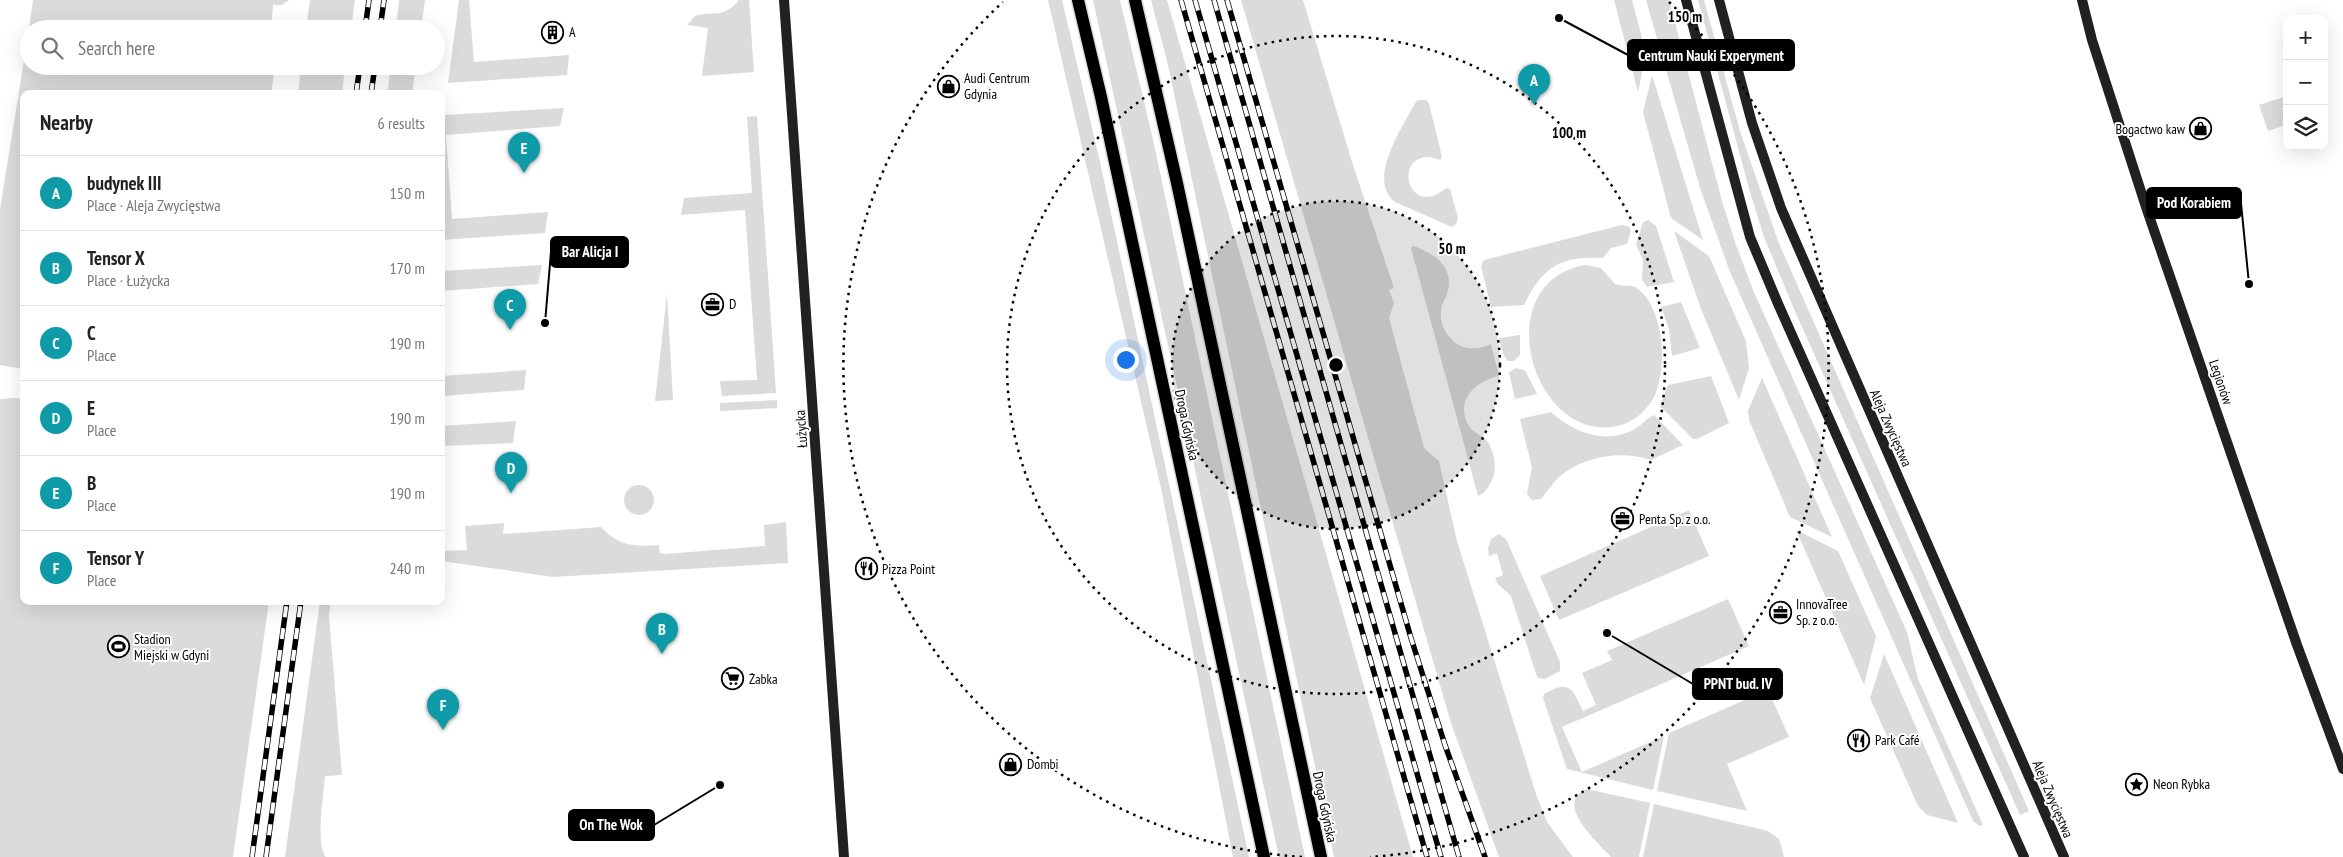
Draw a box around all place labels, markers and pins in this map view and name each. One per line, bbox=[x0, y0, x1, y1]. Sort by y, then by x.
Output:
building icon: A bbox=[541, 20, 565, 44]
place label: A bbox=[569, 23, 576, 41]
callout: Centrum Nauki Experyment bbox=[1628, 40, 1794, 70]
pin: A bbox=[1518, 64, 1550, 105]
place label: Audi Centrum Gdynia bbox=[964, 69, 1030, 103]
shop icon: Audi Centrum Gdynia bbox=[936, 74, 960, 98]
shop icon: Bogactwo kaw bbox=[2189, 117, 2213, 141]
place label: Bogactwo kaw bbox=[2115, 120, 2186, 138]
pin: E bbox=[508, 132, 540, 173]
callout: Pod Korabiem bbox=[2147, 188, 2241, 218]
callout: Bar Alicja I bbox=[551, 237, 628, 267]
pin: C bbox=[494, 289, 526, 330]
office icon: D bbox=[701, 292, 725, 316]
place label: D bbox=[729, 295, 736, 313]
centre of rings bbox=[1327, 356, 1345, 374]
pin: D bbox=[495, 452, 527, 493]
office icon: Penta Sp. z o.o. bbox=[1611, 507, 1635, 531]
place label: Penta Sp. z o.o. bbox=[1639, 510, 1711, 528]
restaurant icon: Pizza Point bbox=[854, 557, 878, 581]
place label: Pizza Point bbox=[882, 560, 935, 578]
place label: InnovaTree Sp. z o.o. bbox=[1796, 595, 1848, 629]
office icon: InnovaTree Sp. z o.o. bbox=[1768, 600, 1792, 624]
pin: B bbox=[646, 613, 678, 654]
place label: Stadion Miejski w Gdyni bbox=[134, 630, 209, 664]
sports icon: Stadion Miejski w Gdyni bbox=[106, 635, 130, 659]
supermarket icon: Żabka bbox=[721, 667, 745, 691]
callout: PPNT bud. IV bbox=[1693, 669, 1782, 699]
place label: Żabka bbox=[749, 670, 778, 688]
pin: F bbox=[427, 689, 459, 730]
restaurant icon: Park Café bbox=[1847, 728, 1871, 752]
place label: Park Café bbox=[1875, 731, 1920, 749]
shop icon: Dombi bbox=[999, 752, 1023, 776]
place label: Dombi bbox=[1027, 755, 1059, 773]
place icon: Neon Rybka bbox=[2125, 772, 2149, 796]
place label: Neon Rybka bbox=[2153, 775, 2210, 793]
callout: On The Wok bbox=[569, 810, 654, 840]

